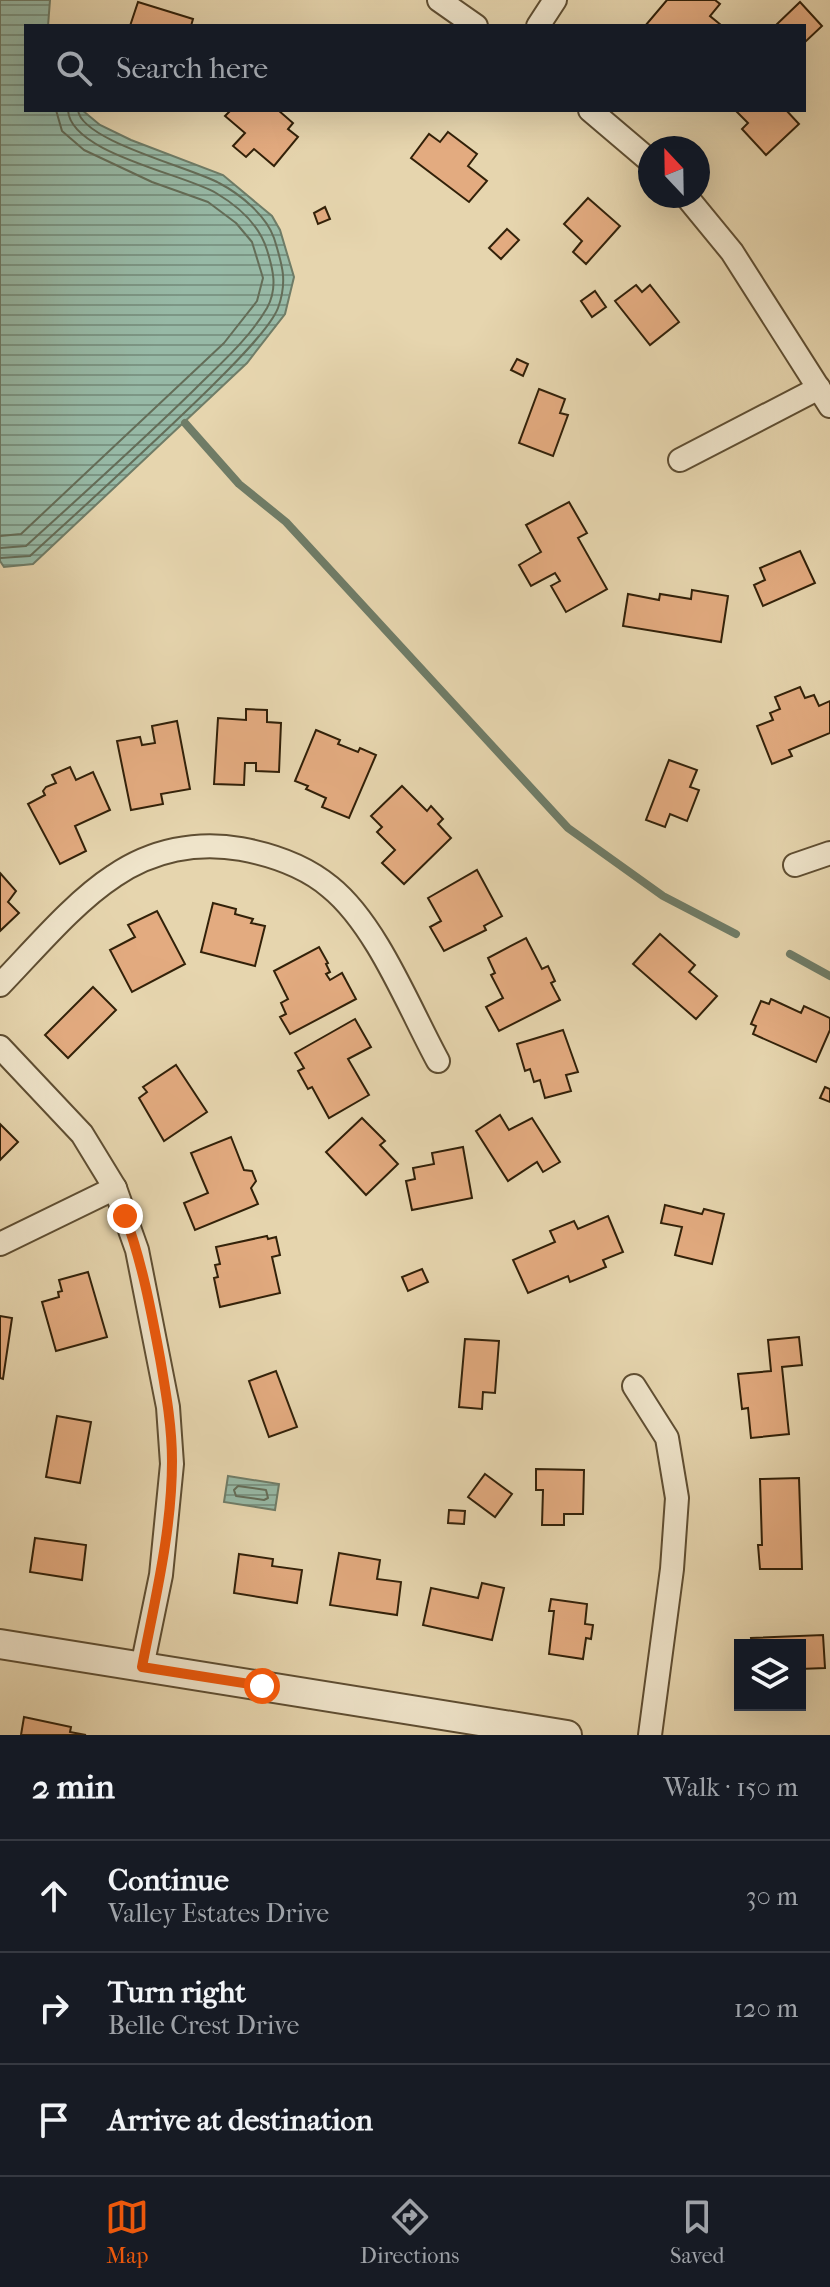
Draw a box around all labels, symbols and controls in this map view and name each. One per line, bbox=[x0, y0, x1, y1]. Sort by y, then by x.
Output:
search box bbox=[24, 24, 806, 112]
icon: search bbox=[52, 46, 96, 90]
text: Search here bbox=[116, 51, 268, 86]
north arrow bbox=[638, 136, 710, 208]
route end bbox=[107, 1198, 143, 1234]
map controls bbox=[734, 1639, 806, 1711]
button: layers bbox=[734, 1639, 806, 1711]
route start bbox=[244, 1668, 280, 1704]
text: 2 min bbox=[32, 1767, 115, 1807]
text: Walk · 150 m bbox=[663, 1772, 798, 1803]
text: Continue bbox=[108, 1863, 229, 1898]
icon: ahead bbox=[32, 1874, 76, 1918]
text: 30 m bbox=[746, 1881, 798, 1912]
text: Valley Estates Drive bbox=[108, 1898, 329, 1929]
text: Turn right bbox=[108, 1975, 246, 2010]
icon: right bbox=[32, 1986, 76, 2030]
text: 120 m bbox=[734, 1993, 798, 2024]
text: Belle Crest Drive bbox=[108, 2010, 299, 2041]
icon: arrive bbox=[32, 2098, 76, 2142]
text: Arrive at destination bbox=[108, 2103, 373, 2138]
tab: Map bbox=[105, 2195, 149, 2269]
tab: Directions bbox=[360, 2195, 459, 2269]
tab: Saved bbox=[670, 2195, 725, 2269]

